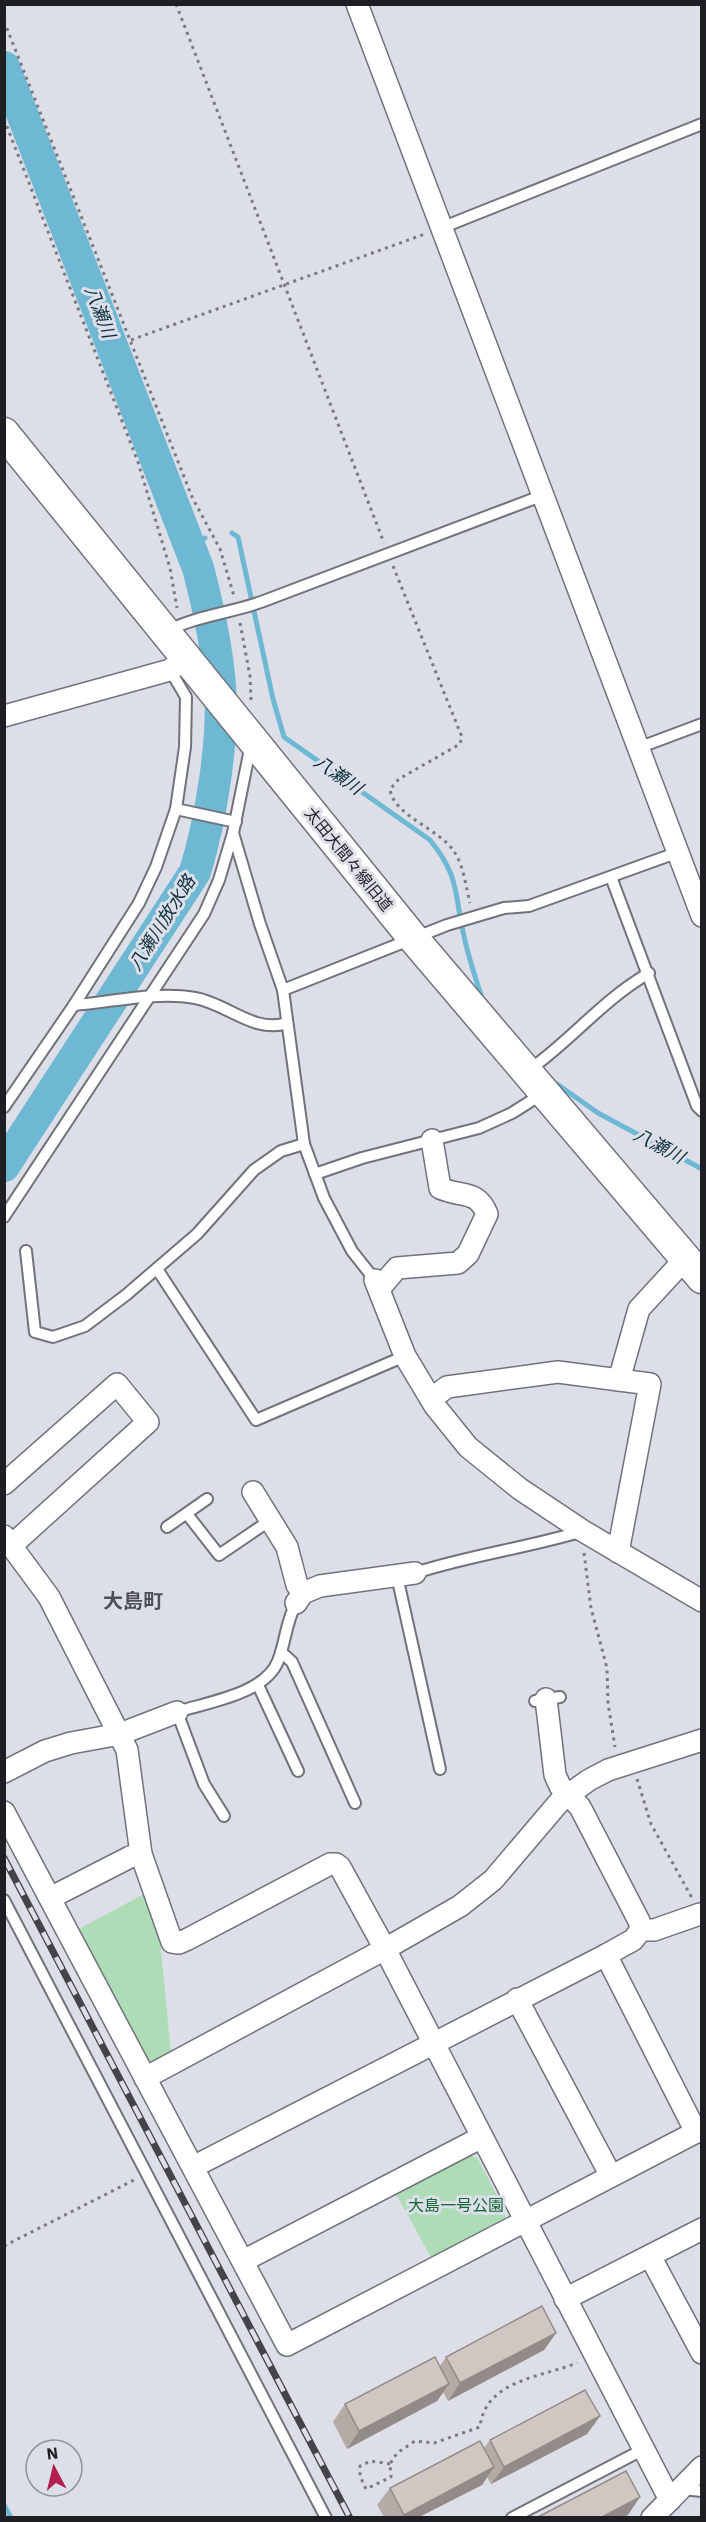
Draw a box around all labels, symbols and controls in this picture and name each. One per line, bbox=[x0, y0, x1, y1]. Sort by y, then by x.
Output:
water label: 八瀬川 bbox=[80, 282, 122, 343]
water label: 八瀬川 bbox=[310, 750, 369, 801]
street label: 太田大間々線旧道 bbox=[301, 803, 397, 915]
water label: 八瀬川放水路 bbox=[123, 869, 201, 975]
water label: 八瀬川 bbox=[630, 1123, 690, 1169]
district label: 大島町 bbox=[103, 1587, 163, 1614]
park label: 大島一号公園 bbox=[408, 2195, 504, 2215]
north arrow bbox=[24, 2438, 84, 2498]
text: N bbox=[45, 2442, 59, 2464]

